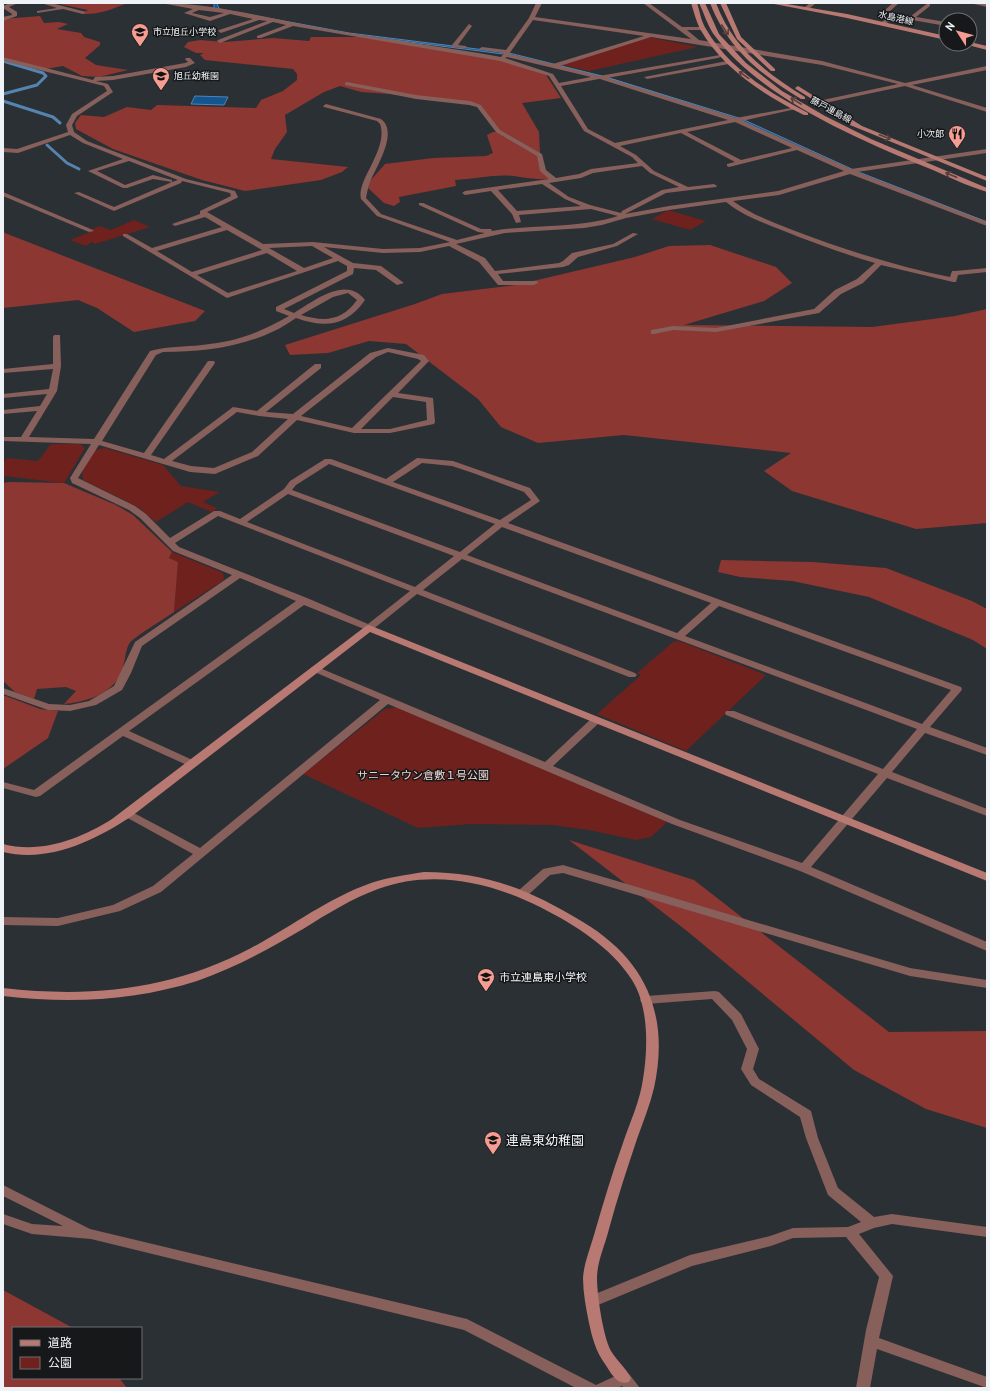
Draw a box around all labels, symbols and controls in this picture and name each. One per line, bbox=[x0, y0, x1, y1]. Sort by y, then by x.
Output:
street label: 水島港線 bbox=[877, 8, 916, 27]
north arrow bbox=[938, 12, 978, 52]
text: N bbox=[942, 19, 958, 33]
school or university icon: 市立旭丘小学校 bbox=[130, 22, 150, 47]
one-way arrow bbox=[721, 24, 729, 35]
place label: 市立旭丘小学校 bbox=[153, 26, 216, 37]
school or university icon: 旭丘幼稚園 bbox=[151, 66, 171, 91]
place label: 旭丘幼稚園 bbox=[174, 70, 219, 81]
one-way arrow bbox=[739, 71, 750, 79]
street label: 藤戸連島線 bbox=[809, 94, 855, 125]
one-way arrow bbox=[790, 97, 802, 105]
restaurant icon: 小次郎 bbox=[947, 124, 967, 149]
place label: 小次郎 bbox=[917, 128, 944, 139]
one-way arrow bbox=[878, 134, 890, 142]
one-way arrow bbox=[945, 170, 957, 178]
park label: サニータウン倉敷１号公園 bbox=[357, 768, 489, 782]
school or university icon: 市立連島東小学校 bbox=[476, 967, 496, 992]
place label: 市立連島東小学校 bbox=[499, 970, 587, 984]
school or university icon: 連島東幼稚園 bbox=[483, 1130, 503, 1155]
place label: 連島東幼稚園 bbox=[506, 1132, 584, 1149]
legend bbox=[12, 1327, 142, 1379]
text: 道路 bbox=[48, 1335, 72, 1350]
text: 公園 bbox=[48, 1355, 72, 1370]

